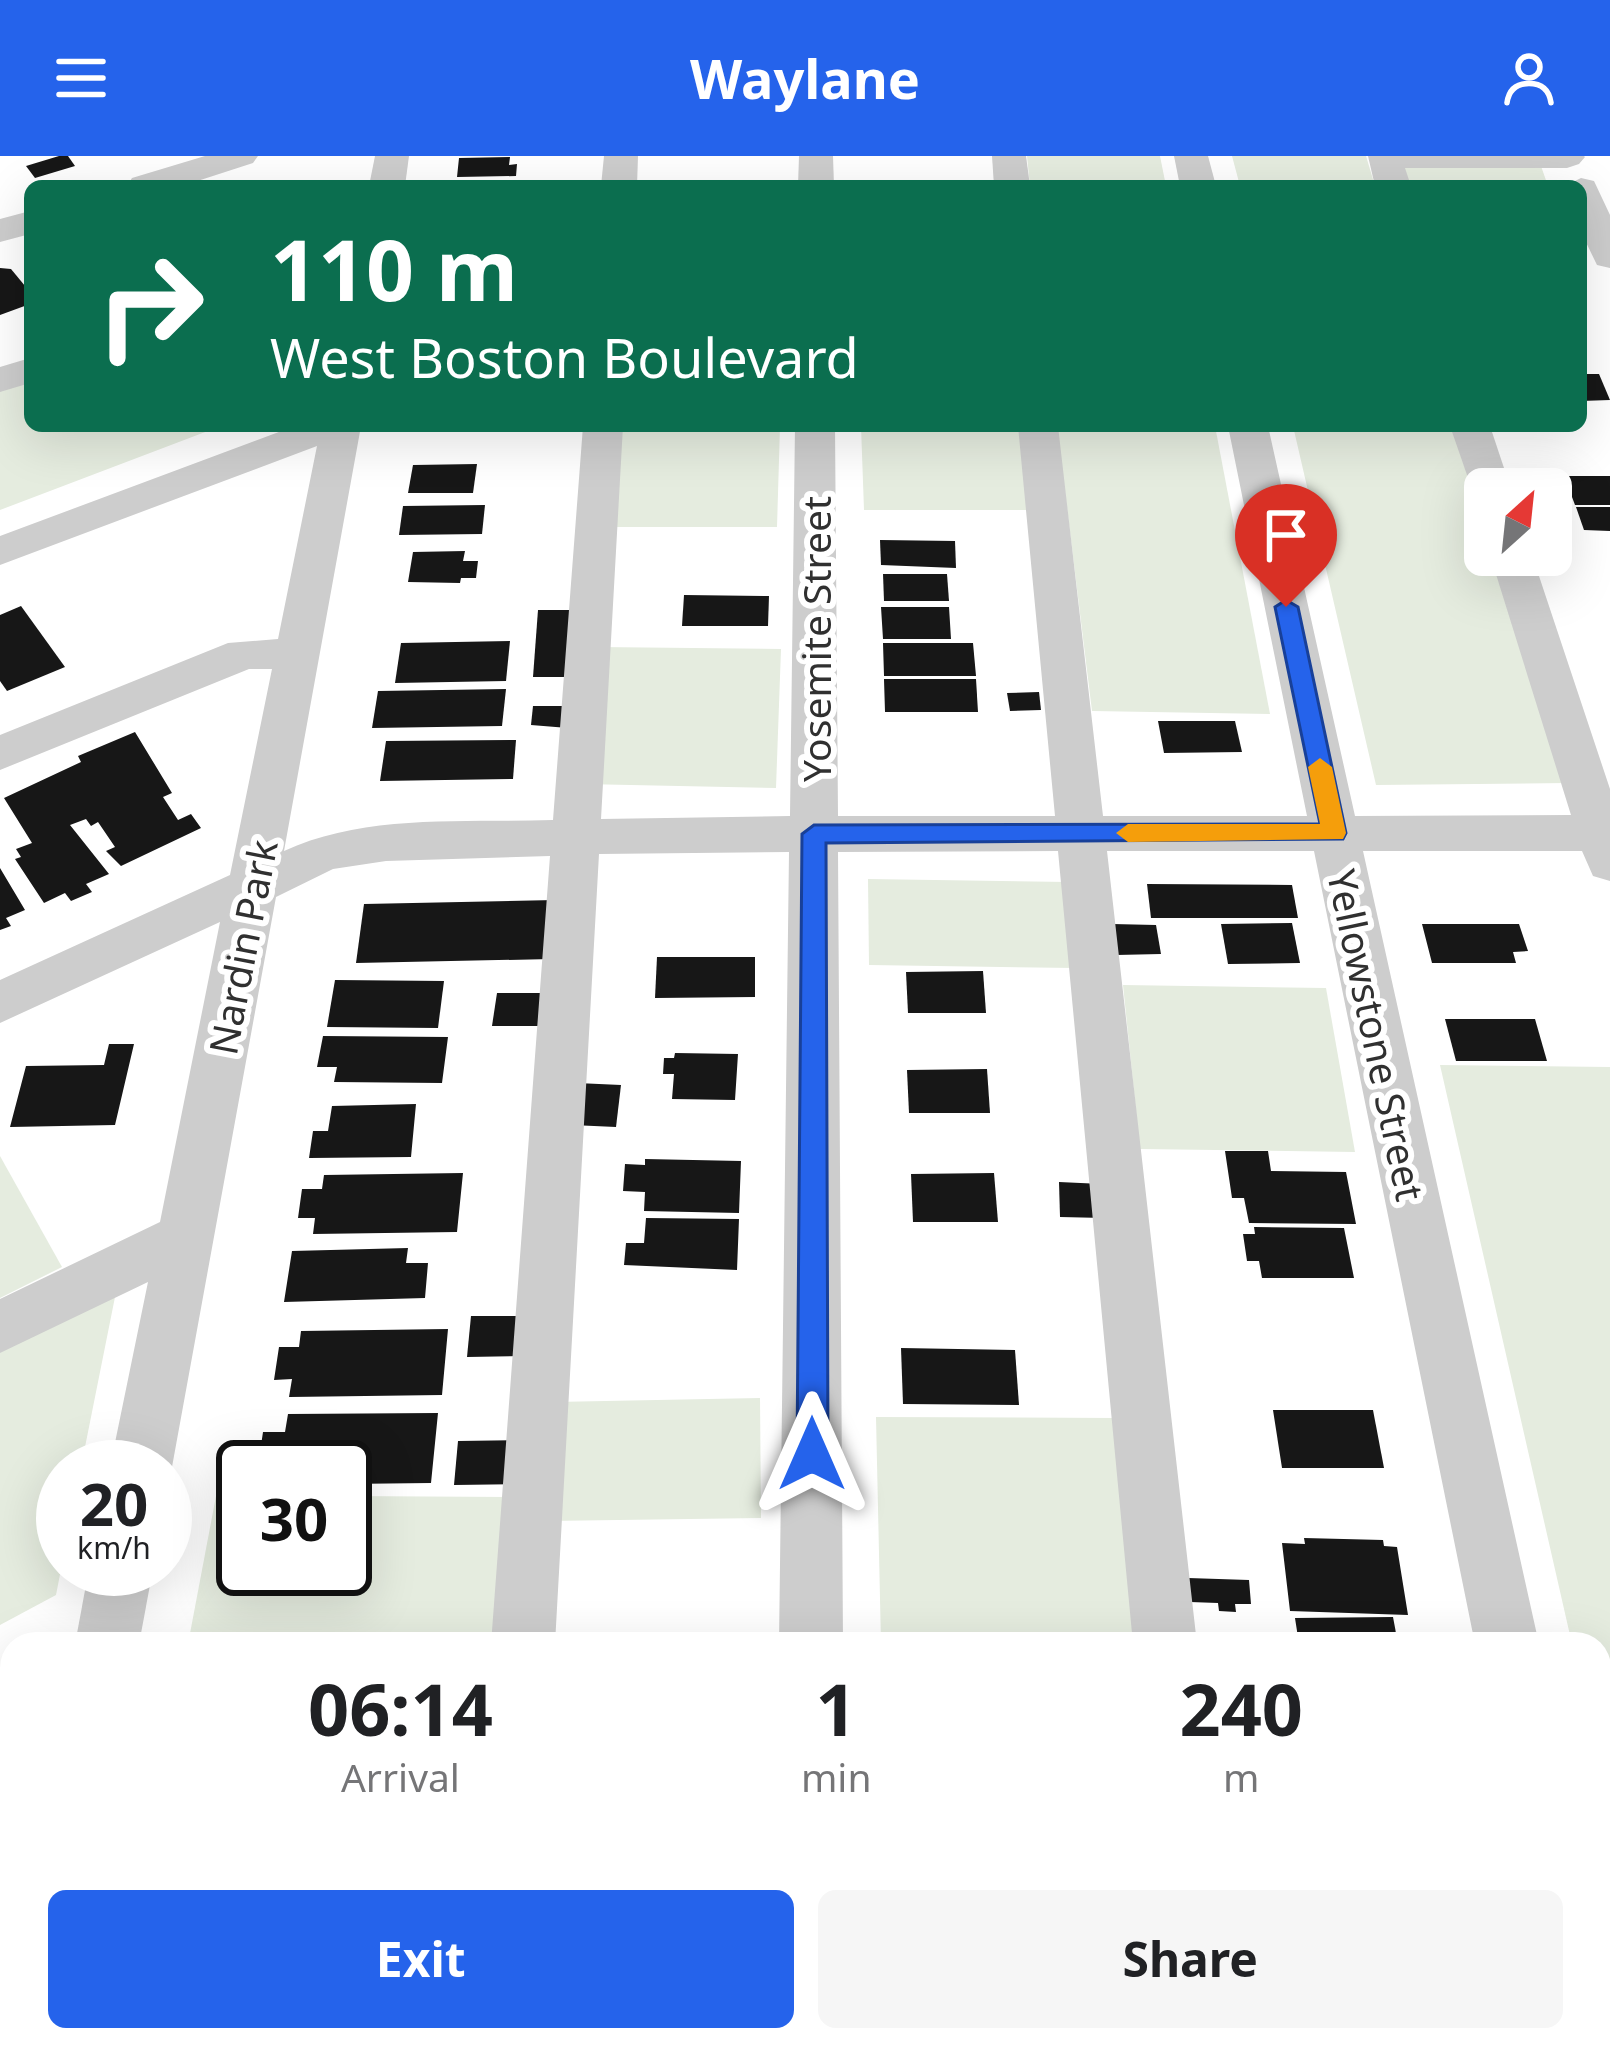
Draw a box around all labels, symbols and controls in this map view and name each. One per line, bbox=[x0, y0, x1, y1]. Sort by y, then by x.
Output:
text: Waylane bbox=[690, 41, 920, 115]
icon: menu bbox=[48, 45, 114, 111]
icon: person bbox=[1496, 45, 1562, 111]
text: 110 m bbox=[270, 211, 518, 326]
icon: right bbox=[72, 228, 228, 384]
text: West Boston Boulevard bbox=[270, 320, 859, 394]
north arrow bbox=[1464, 468, 1572, 576]
map controls bbox=[1464, 468, 1572, 576]
pin bbox=[1235, 484, 1337, 607]
street label: Yosemite Street bbox=[789, 496, 842, 782]
icon: arrive bbox=[1253, 502, 1319, 568]
street label: Nardin Park bbox=[195, 835, 289, 1059]
street label: Yellowstone Street bbox=[1316, 865, 1438, 1205]
position arrow bbox=[749, 1391, 875, 1517]
speed limit sign: 30 bbox=[216, 1440, 372, 1596]
text: 20 bbox=[80, 1462, 148, 1544]
text: km/h bbox=[77, 1527, 151, 1568]
text: 06:14 bbox=[308, 1659, 493, 1757]
text: 1 bbox=[816, 1659, 857, 1757]
text: 240 bbox=[1179, 1659, 1303, 1757]
text: Arrival bbox=[341, 1750, 460, 1803]
text: min bbox=[801, 1750, 872, 1803]
text: m bbox=[1223, 1750, 1259, 1803]
button: Exit bbox=[48, 1890, 794, 2028]
button: Share bbox=[818, 1890, 1563, 2028]

